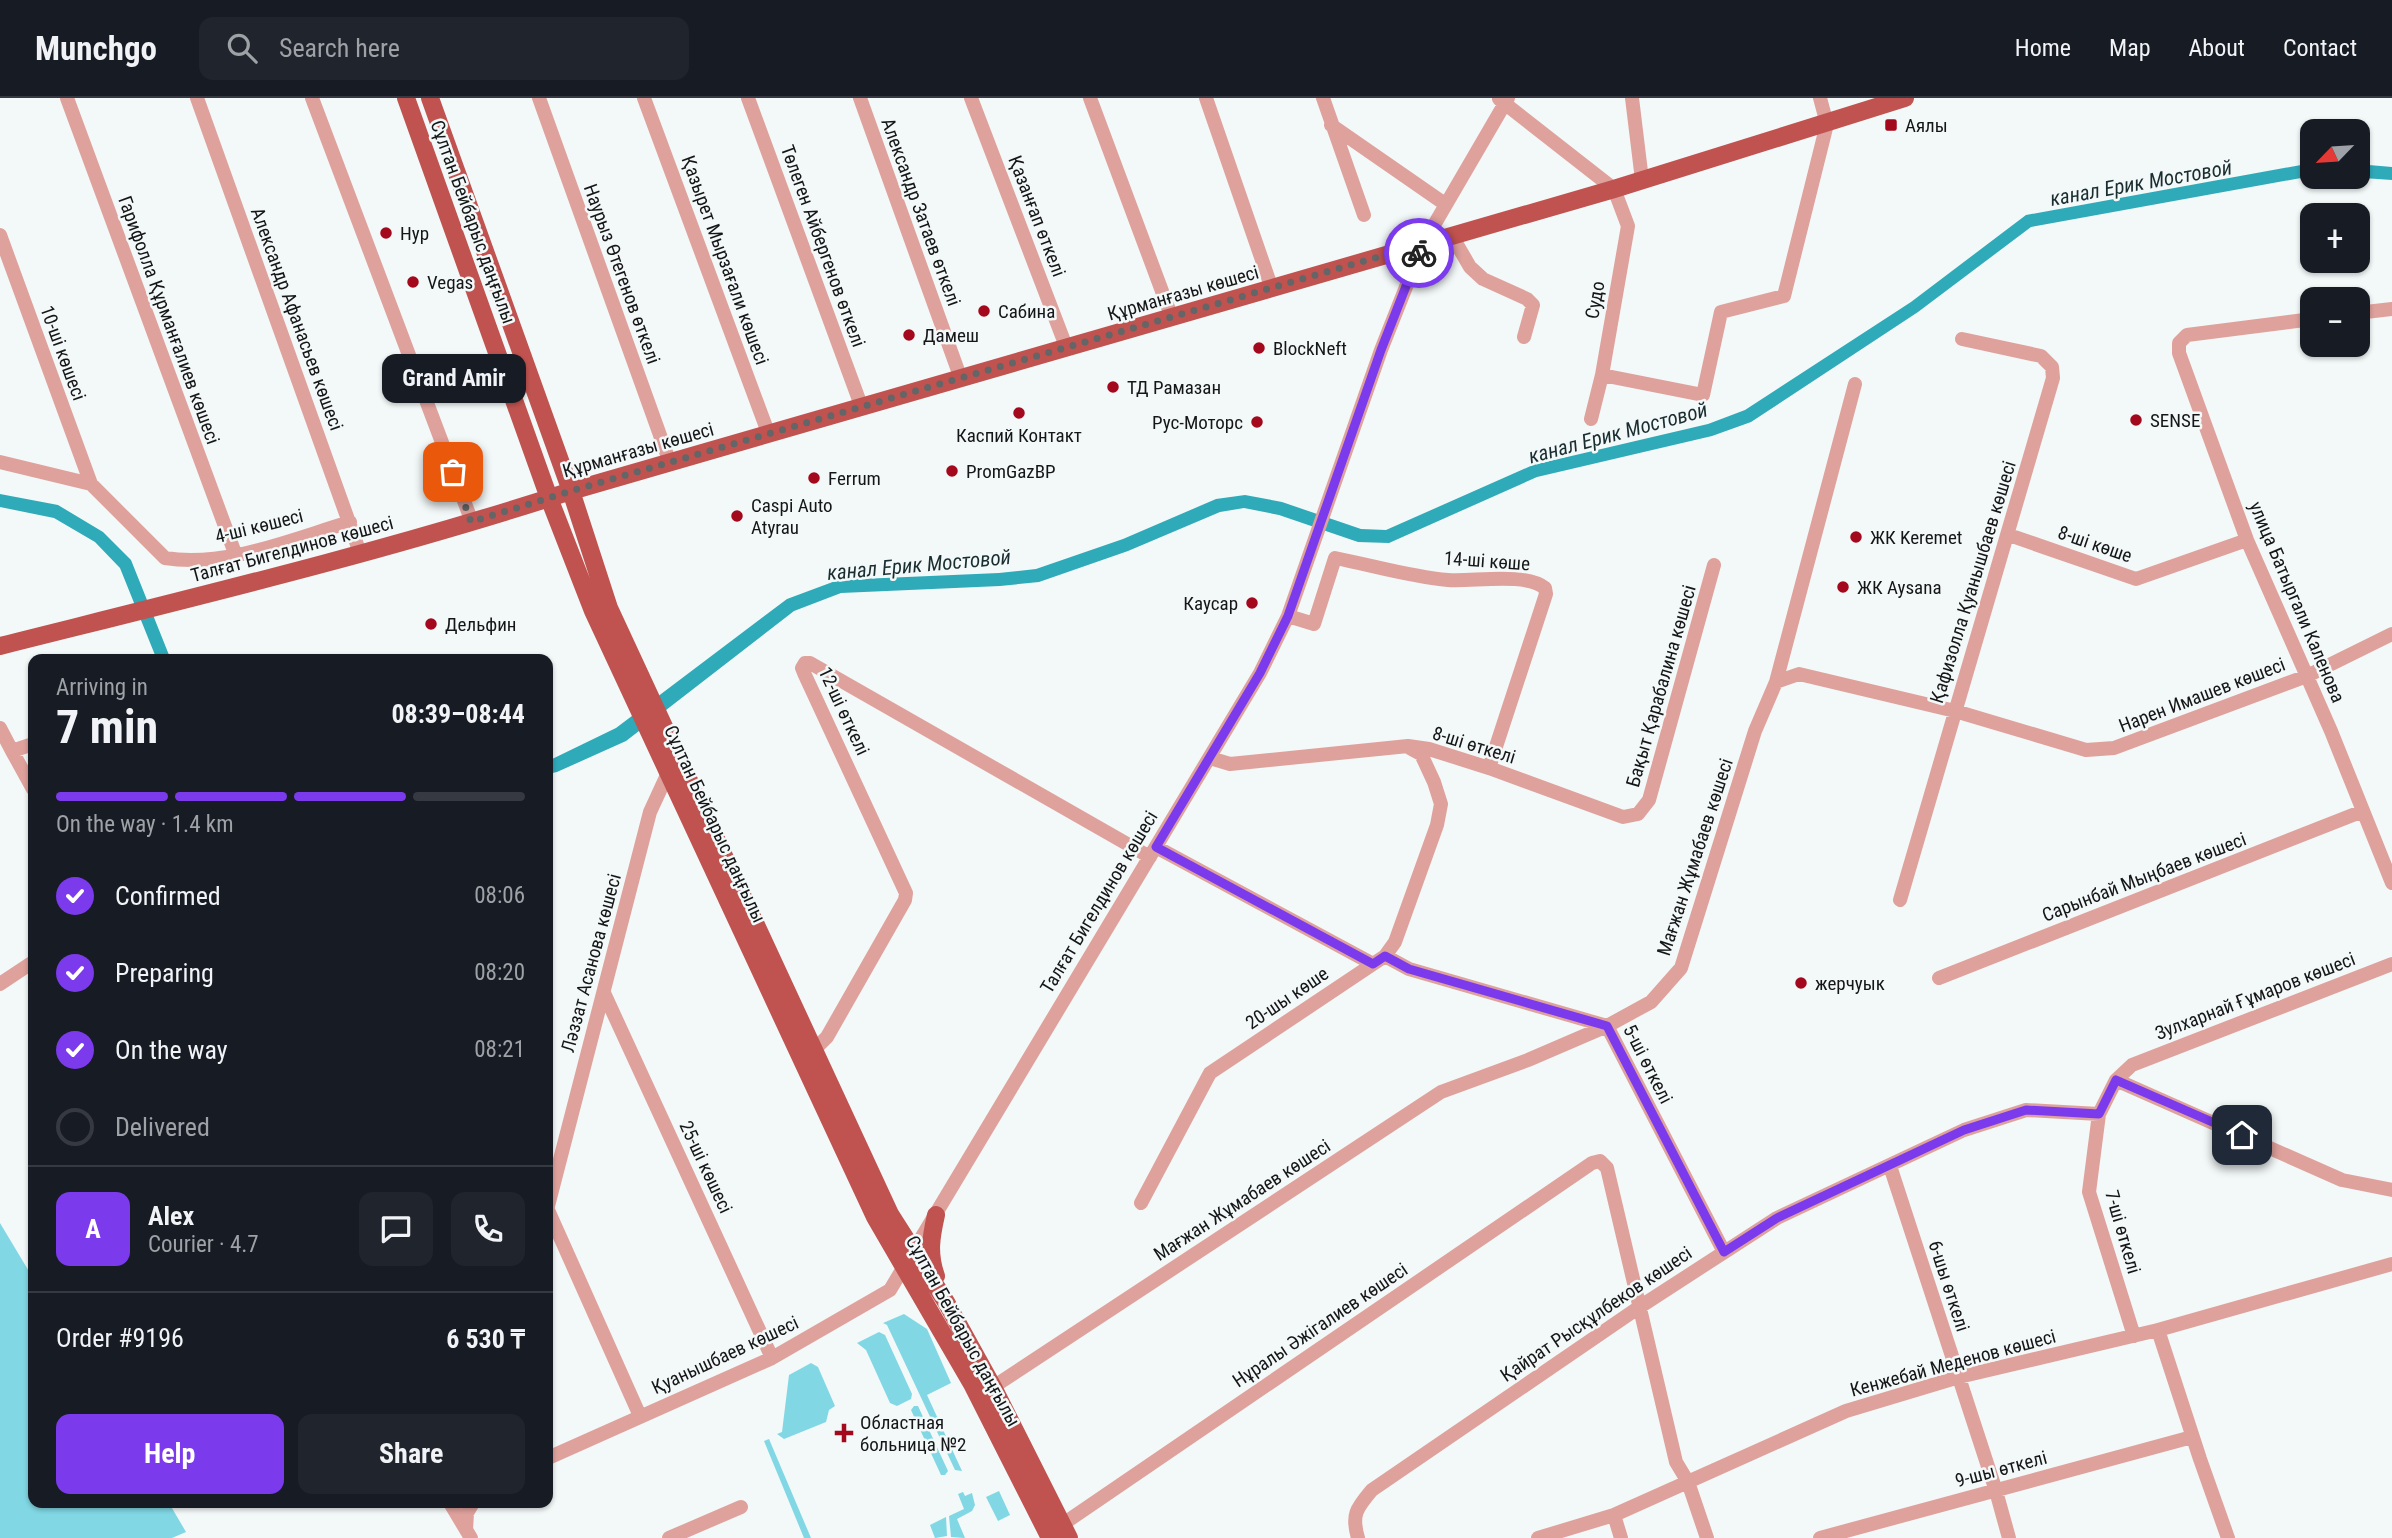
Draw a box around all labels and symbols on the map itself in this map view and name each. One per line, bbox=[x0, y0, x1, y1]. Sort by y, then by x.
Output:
place label: Аялы bbox=[1905, 114, 1948, 137]
street label: Александр Затаев өткелі bbox=[876, 115, 966, 309]
street label: Сұлтан Бейбарыс даңғылы bbox=[425, 117, 521, 327]
marker: Аялы bbox=[1883, 117, 1899, 133]
north arrow bbox=[2300, 119, 2370, 189]
street label: Төлеген Айбергенов өткелі bbox=[776, 142, 870, 350]
street label: Қазырет Мырзағали көшесі bbox=[676, 152, 774, 368]
street label: Қазанғап өткелі bbox=[1003, 152, 1071, 280]
water label: канал Ерик Мостовой bbox=[2048, 155, 2234, 211]
street label: Наурыз Өтегенов өткелі bbox=[579, 181, 665, 367]
street label: Гарифолла Құрманғалиев көшесі bbox=[113, 193, 225, 447]
street label: Александр Афанасьев көшесі bbox=[246, 204, 348, 434]
courier bbox=[1384, 218, 1454, 288]
place label: Нур bbox=[400, 222, 429, 245]
marker: Нур bbox=[378, 225, 394, 241]
street label: Құрманғазы көшесі bbox=[1105, 260, 1261, 326]
place label: Vegas bbox=[427, 271, 473, 294]
marker: Vegas bbox=[405, 274, 421, 290]
street label: Судо bbox=[1580, 279, 1610, 321]
place label: Сабина bbox=[998, 300, 1055, 323]
street label: 10-ші көшесі bbox=[35, 302, 91, 404]
marker: Сабина bbox=[976, 303, 992, 319]
place label: Дамеш bbox=[923, 324, 979, 347]
marker: Дамеш bbox=[901, 327, 917, 343]
place label: BlockNeft bbox=[1273, 337, 1347, 360]
marker: BlockNeft bbox=[1251, 340, 1267, 356]
callout: Grand Amir bbox=[381, 353, 525, 402]
place label: ТД Рамазан bbox=[1127, 376, 1221, 399]
marker: ТД Рамазан bbox=[1105, 379, 1121, 395]
water label: канал Ерик Мостовой bbox=[1526, 398, 1710, 468]
marker: Каспий Контакт bbox=[1011, 405, 1027, 421]
place label: SENSE bbox=[2150, 409, 2200, 432]
place label: Рус-Моторс bbox=[1152, 411, 1243, 434]
marker: SENSE bbox=[2128, 412, 2144, 428]
marker: Рус-Моторс bbox=[1249, 414, 1265, 430]
street label: Құрманғазы көшесі bbox=[560, 417, 716, 483]
place label: Каспий Контакт bbox=[956, 424, 1082, 447]
pin bbox=[423, 442, 483, 502]
street label: Қафизолла Қуанышбаев көшесi bbox=[1925, 458, 2021, 706]
place label: PromGazBP bbox=[966, 460, 1056, 483]
marker: PromGazBP bbox=[944, 463, 960, 479]
place label: Ferrum bbox=[828, 467, 881, 490]
marker: Ferrum bbox=[806, 470, 822, 486]
place label: Caspi Auto Atyrau bbox=[751, 494, 833, 539]
street label: улица Батыргали Каленова bbox=[2244, 498, 2350, 706]
street label: 4-ші көшесі bbox=[213, 504, 305, 548]
marker: Caspi Auto Atyrau bbox=[729, 508, 745, 524]
street label: Талғат Бигелдинов көшесі bbox=[188, 511, 396, 587]
street label: 8-шi көше bbox=[2055, 521, 2135, 567]
place label: ЖК Keremet bbox=[1870, 526, 1962, 549]
marker: ЖК Keremet bbox=[1848, 529, 1864, 545]
water label: канал Ерик Мостовой bbox=[826, 545, 1012, 585]
street label: 14-ші көше bbox=[1443, 547, 1531, 575]
place label: ЖК Aysana bbox=[1857, 576, 1942, 599]
marker: ЖК Aysana bbox=[1835, 579, 1851, 595]
street label: Бақыт Қарабалина көшесі bbox=[1621, 582, 1701, 790]
place label: Каусар bbox=[1183, 592, 1238, 615]
marker: Каусар bbox=[1244, 595, 1260, 611]
place label: Дельфин bbox=[445, 613, 517, 636]
marker: Дельфин bbox=[423, 616, 439, 632]
street label: Нарен Имашев көшесi bbox=[2116, 653, 2288, 737]
street label: 12-ші өткелі bbox=[813, 663, 875, 759]
street label: 8-ші өткелі bbox=[1430, 721, 1518, 769]
street label: Сұлтан Бейбарыс даңғылы bbox=[659, 722, 771, 926]
street label: Мағжан Жұмабаев көшесі bbox=[1652, 755, 1738, 959]
street label: Талғат Бигелдинов көшесі bbox=[1035, 807, 1163, 997]
street label: Сарынбай Мыңбаев көшесі bbox=[2039, 827, 2249, 927]
street label: Ләззат Асанова көшесі bbox=[556, 871, 626, 1055]
street label: Зулхарнай Ғұмаров көшесі bbox=[2152, 947, 2358, 1045]
street label: 20-шы көше bbox=[1241, 962, 1333, 1034]
place label: жерчуык bbox=[1815, 972, 1885, 995]
marker: жерчуык bbox=[1793, 975, 1809, 991]
street label: 5-ші өткелі bbox=[1618, 1021, 1678, 1107]
pin bbox=[2212, 1105, 2272, 1165]
street label: 25-ші көшесі bbox=[675, 1117, 737, 1217]
street label: Мағжан Жұмабаев көшесі bbox=[1149, 1134, 1335, 1266]
street label: 7-ші өткелі bbox=[2100, 1188, 2146, 1276]
street label: Сұлтан Бейбарыс даңғылы bbox=[901, 1231, 1025, 1431]
street label: 6-шы өткелі bbox=[1924, 1238, 1974, 1334]
street label: Қайрат Рысқұлбеков көшесі bbox=[1496, 1241, 1696, 1387]
street label: Нұралы Әжiгалиев көшесi bbox=[1228, 1258, 1412, 1392]
street label: Қуанышбаев көшесі bbox=[648, 1311, 802, 1399]
street label: Кенжебай Меденов көшесі bbox=[1848, 1324, 2058, 1402]
place label: Областная больница №2 bbox=[860, 1411, 966, 1456]
marker: Областная больница №2 bbox=[834, 1423, 854, 1443]
street label: 9-шы өткелі bbox=[1953, 1446, 2049, 1492]

